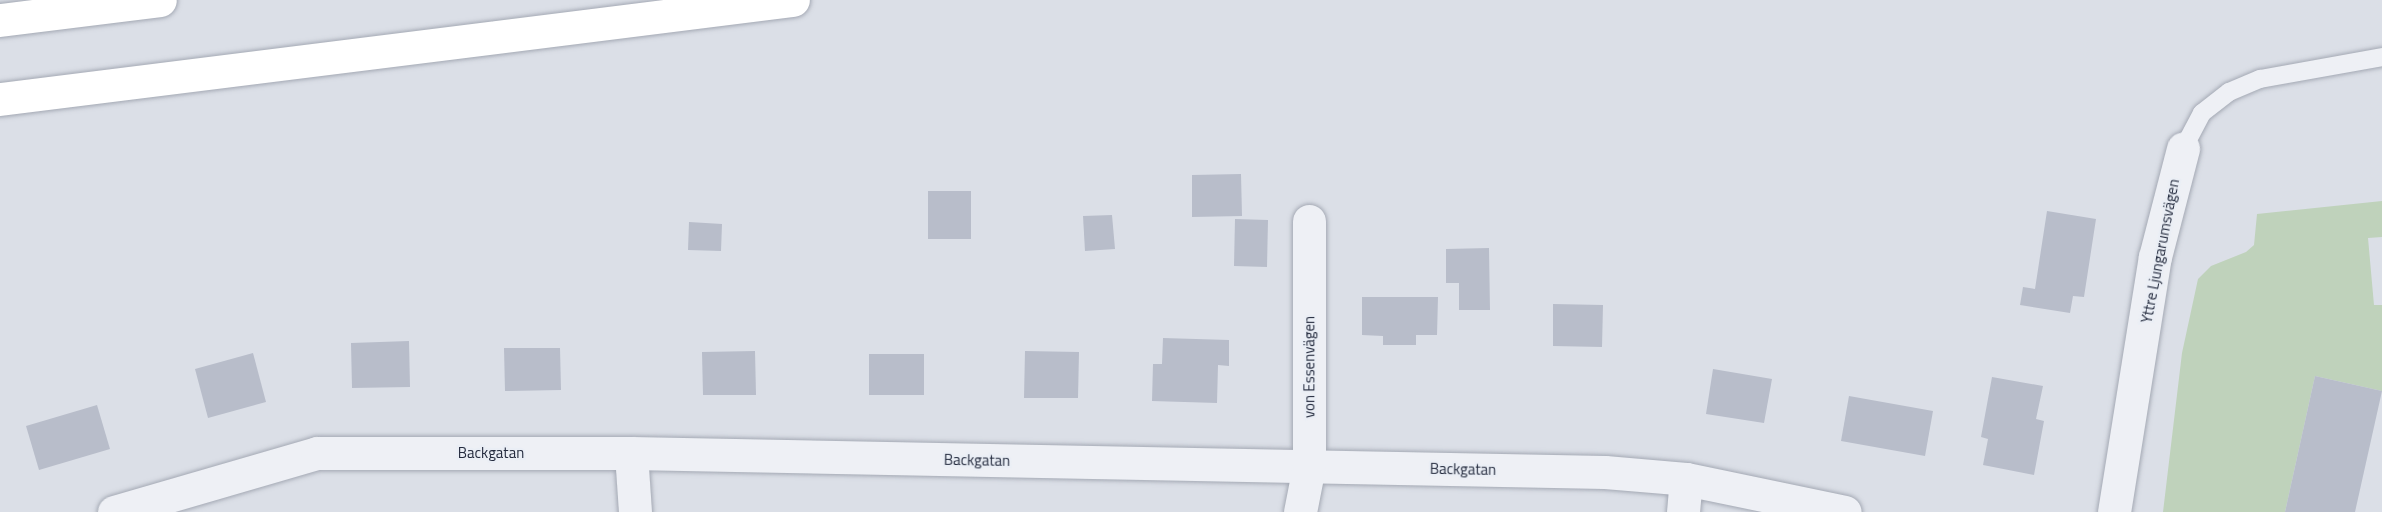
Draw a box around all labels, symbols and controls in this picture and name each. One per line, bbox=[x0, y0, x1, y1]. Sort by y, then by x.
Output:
street label: Yttre Ljungarumsvägen bbox=[2137, 177, 2183, 325]
street label: von Essenvägen bbox=[1300, 316, 1318, 418]
street label: Backgatan bbox=[458, 444, 524, 462]
street label: Backgatan bbox=[944, 450, 1010, 470]
street label: Backgatan bbox=[1430, 459, 1496, 479]

